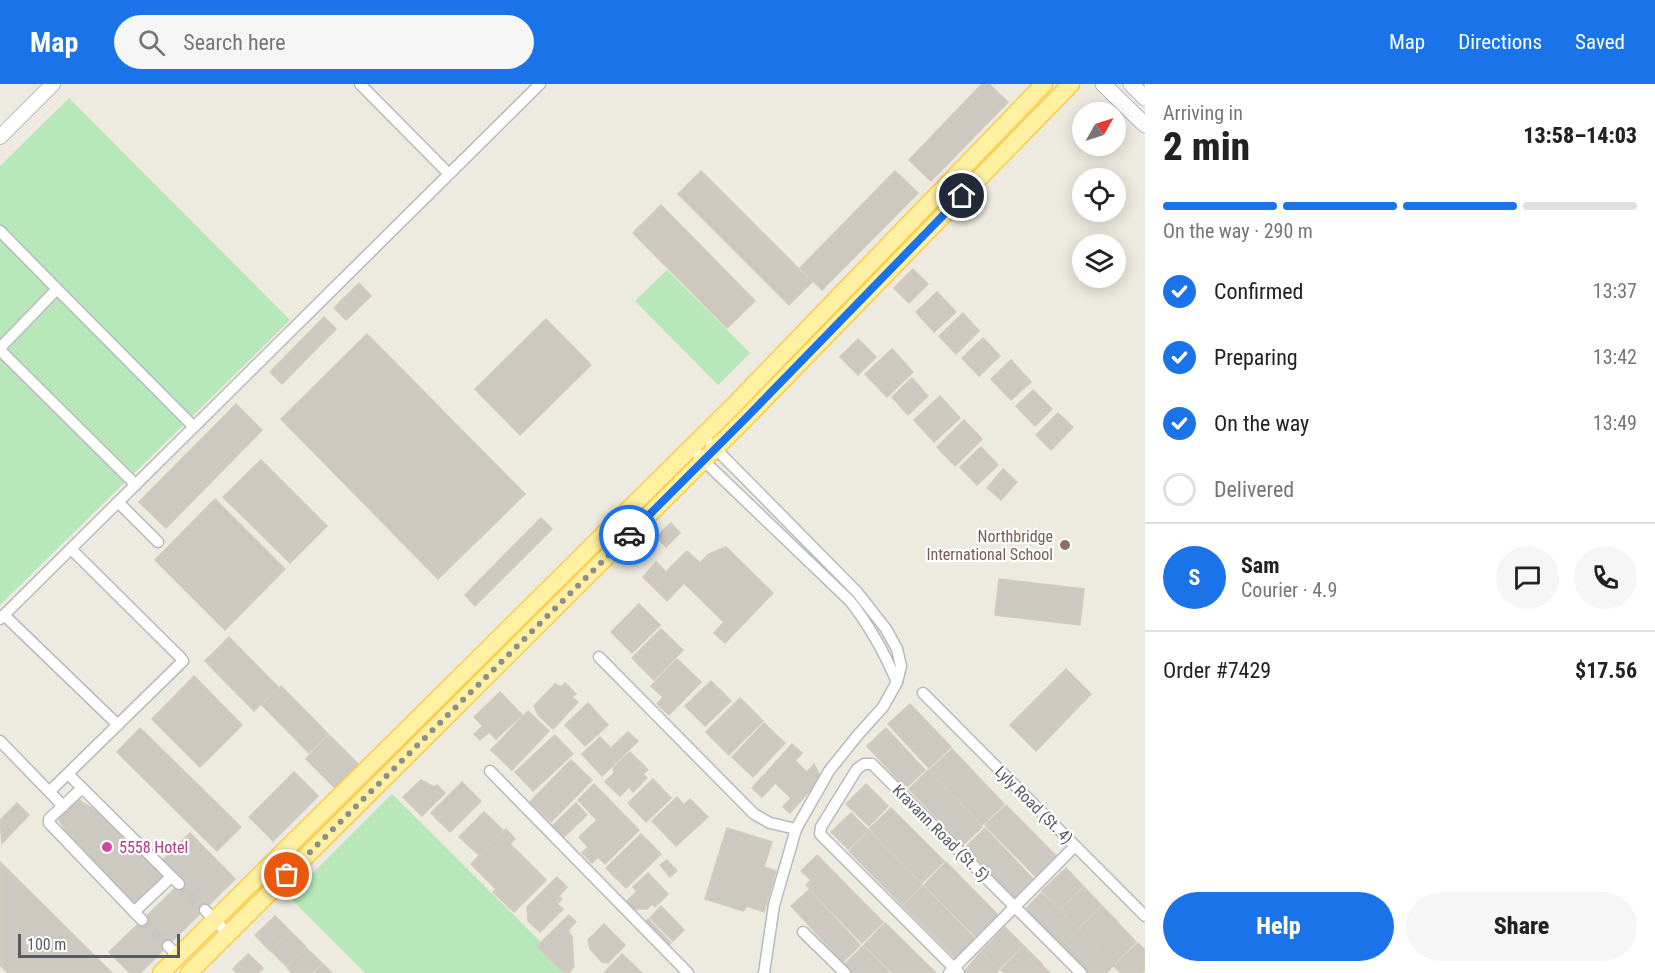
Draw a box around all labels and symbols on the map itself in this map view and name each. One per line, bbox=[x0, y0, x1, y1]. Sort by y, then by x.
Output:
north arrow bbox=[1072, 102, 1126, 156]
pin bbox=[936, 170, 987, 221]
courier bbox=[599, 505, 659, 565]
place label: Northbridge International School bbox=[926, 527, 1053, 564]
marker: Northbridge International School bbox=[1058, 538, 1072, 552]
street label: Lyly Road (St. 4) bbox=[991, 762, 1077, 848]
street label: Kravann Road (St. 5) bbox=[889, 781, 993, 885]
place label: 5558 Hotel bbox=[119, 838, 188, 857]
marker: 5558 Hotel bbox=[100, 840, 114, 854]
pin bbox=[261, 849, 312, 900]
scale bar bbox=[18, 931, 180, 958]

